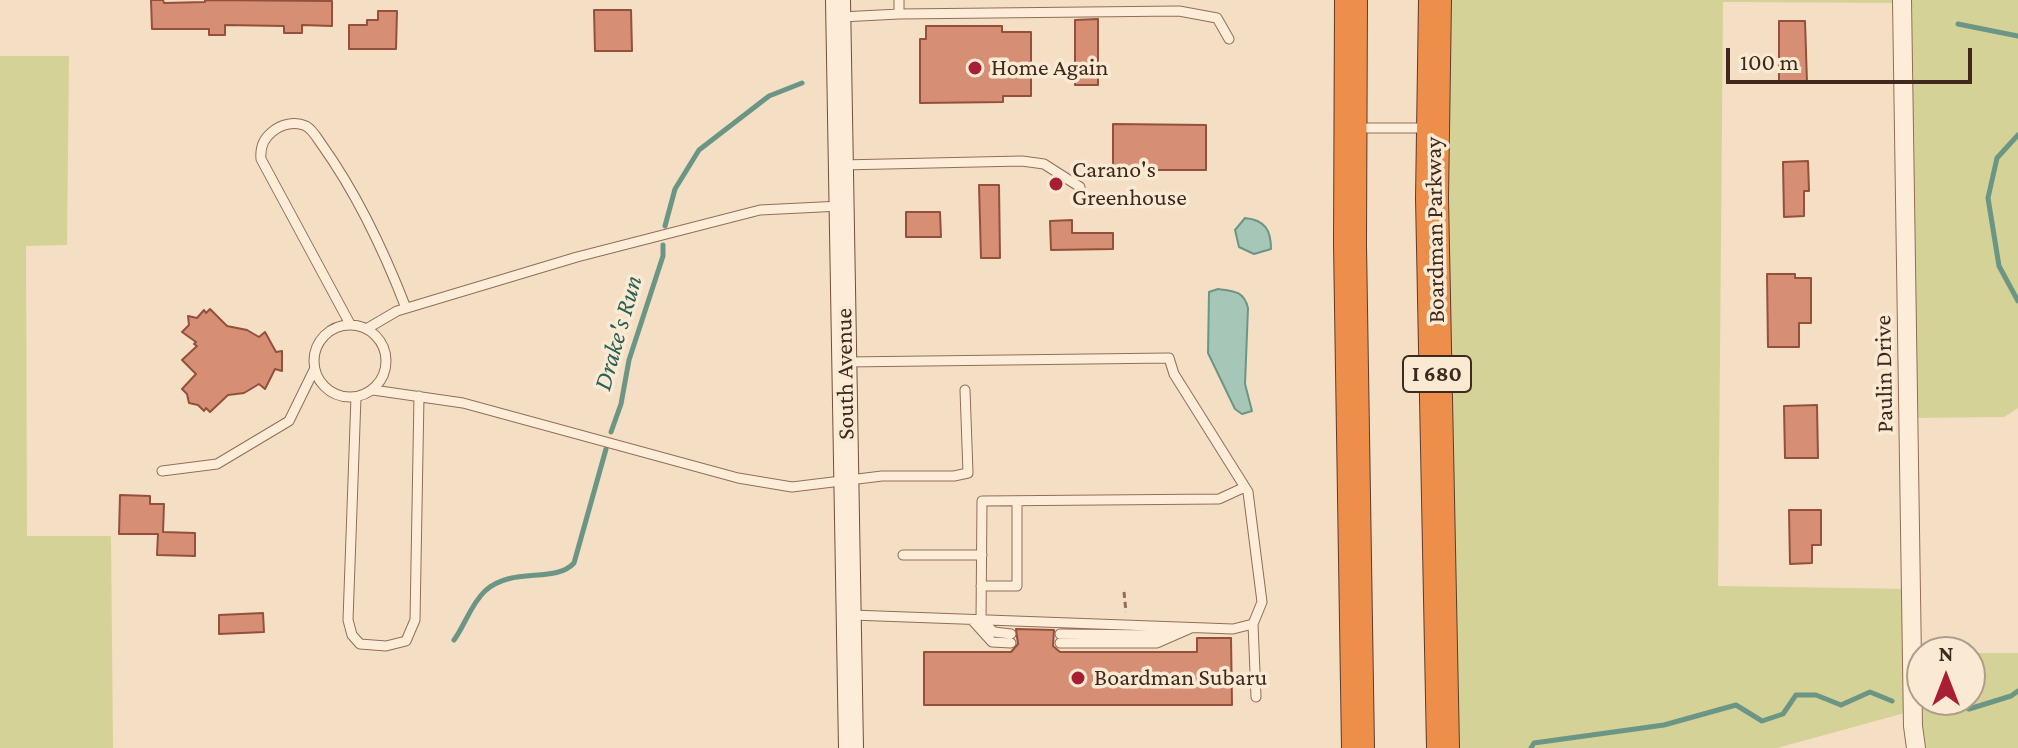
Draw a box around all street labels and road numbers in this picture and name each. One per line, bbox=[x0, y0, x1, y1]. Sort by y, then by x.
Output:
street label: Boardman Parkway bbox=[1419, 137, 1451, 323]
street label: South Avenue bbox=[829, 308, 861, 440]
street label: Paulin Drive bbox=[1869, 315, 1899, 433]
road number: I 680 bbox=[1403, 356, 1471, 392]

